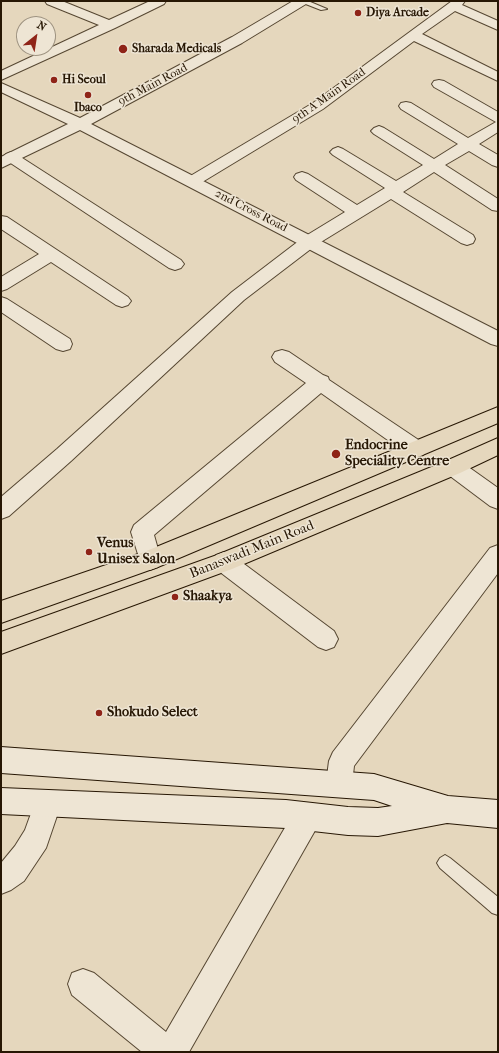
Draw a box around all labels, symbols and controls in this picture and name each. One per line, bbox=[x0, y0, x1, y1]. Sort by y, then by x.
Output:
place label: Diya Arcade bbox=[366, 6, 429, 20]
marker: Diya Arcade bbox=[353, 8, 363, 18]
north arrow bbox=[16, 16, 56, 56]
text: N bbox=[35, 18, 49, 34]
place label: Sharada Medicals bbox=[132, 42, 221, 56]
marker: Sharada Medicals bbox=[117, 43, 129, 55]
street label: 9th Main Road bbox=[116, 61, 190, 109]
street label: 9th A Main Road bbox=[289, 65, 369, 127]
place label: Hi Seoul bbox=[62, 73, 106, 87]
marker: Hi Seoul bbox=[49, 75, 59, 85]
marker: Ibaco bbox=[83, 90, 93, 100]
place label: Ibaco bbox=[74, 101, 102, 115]
street label: 2nd Cross Road bbox=[212, 187, 290, 235]
place label: Endocrine Speciality Centre bbox=[345, 438, 449, 470]
marker: Endocrine Speciality Centre bbox=[330, 448, 342, 460]
street label: Banaswadi Main Road bbox=[187, 517, 317, 583]
place label: Venus Unisex Salon bbox=[97, 536, 175, 568]
marker: Venus Unisex Salon bbox=[84, 547, 94, 557]
place label: Shaakya bbox=[183, 589, 232, 605]
marker: Shaakya bbox=[170, 592, 180, 602]
place label: Shokudo Select bbox=[107, 705, 198, 721]
marker: Shokudo Select bbox=[94, 708, 104, 718]

